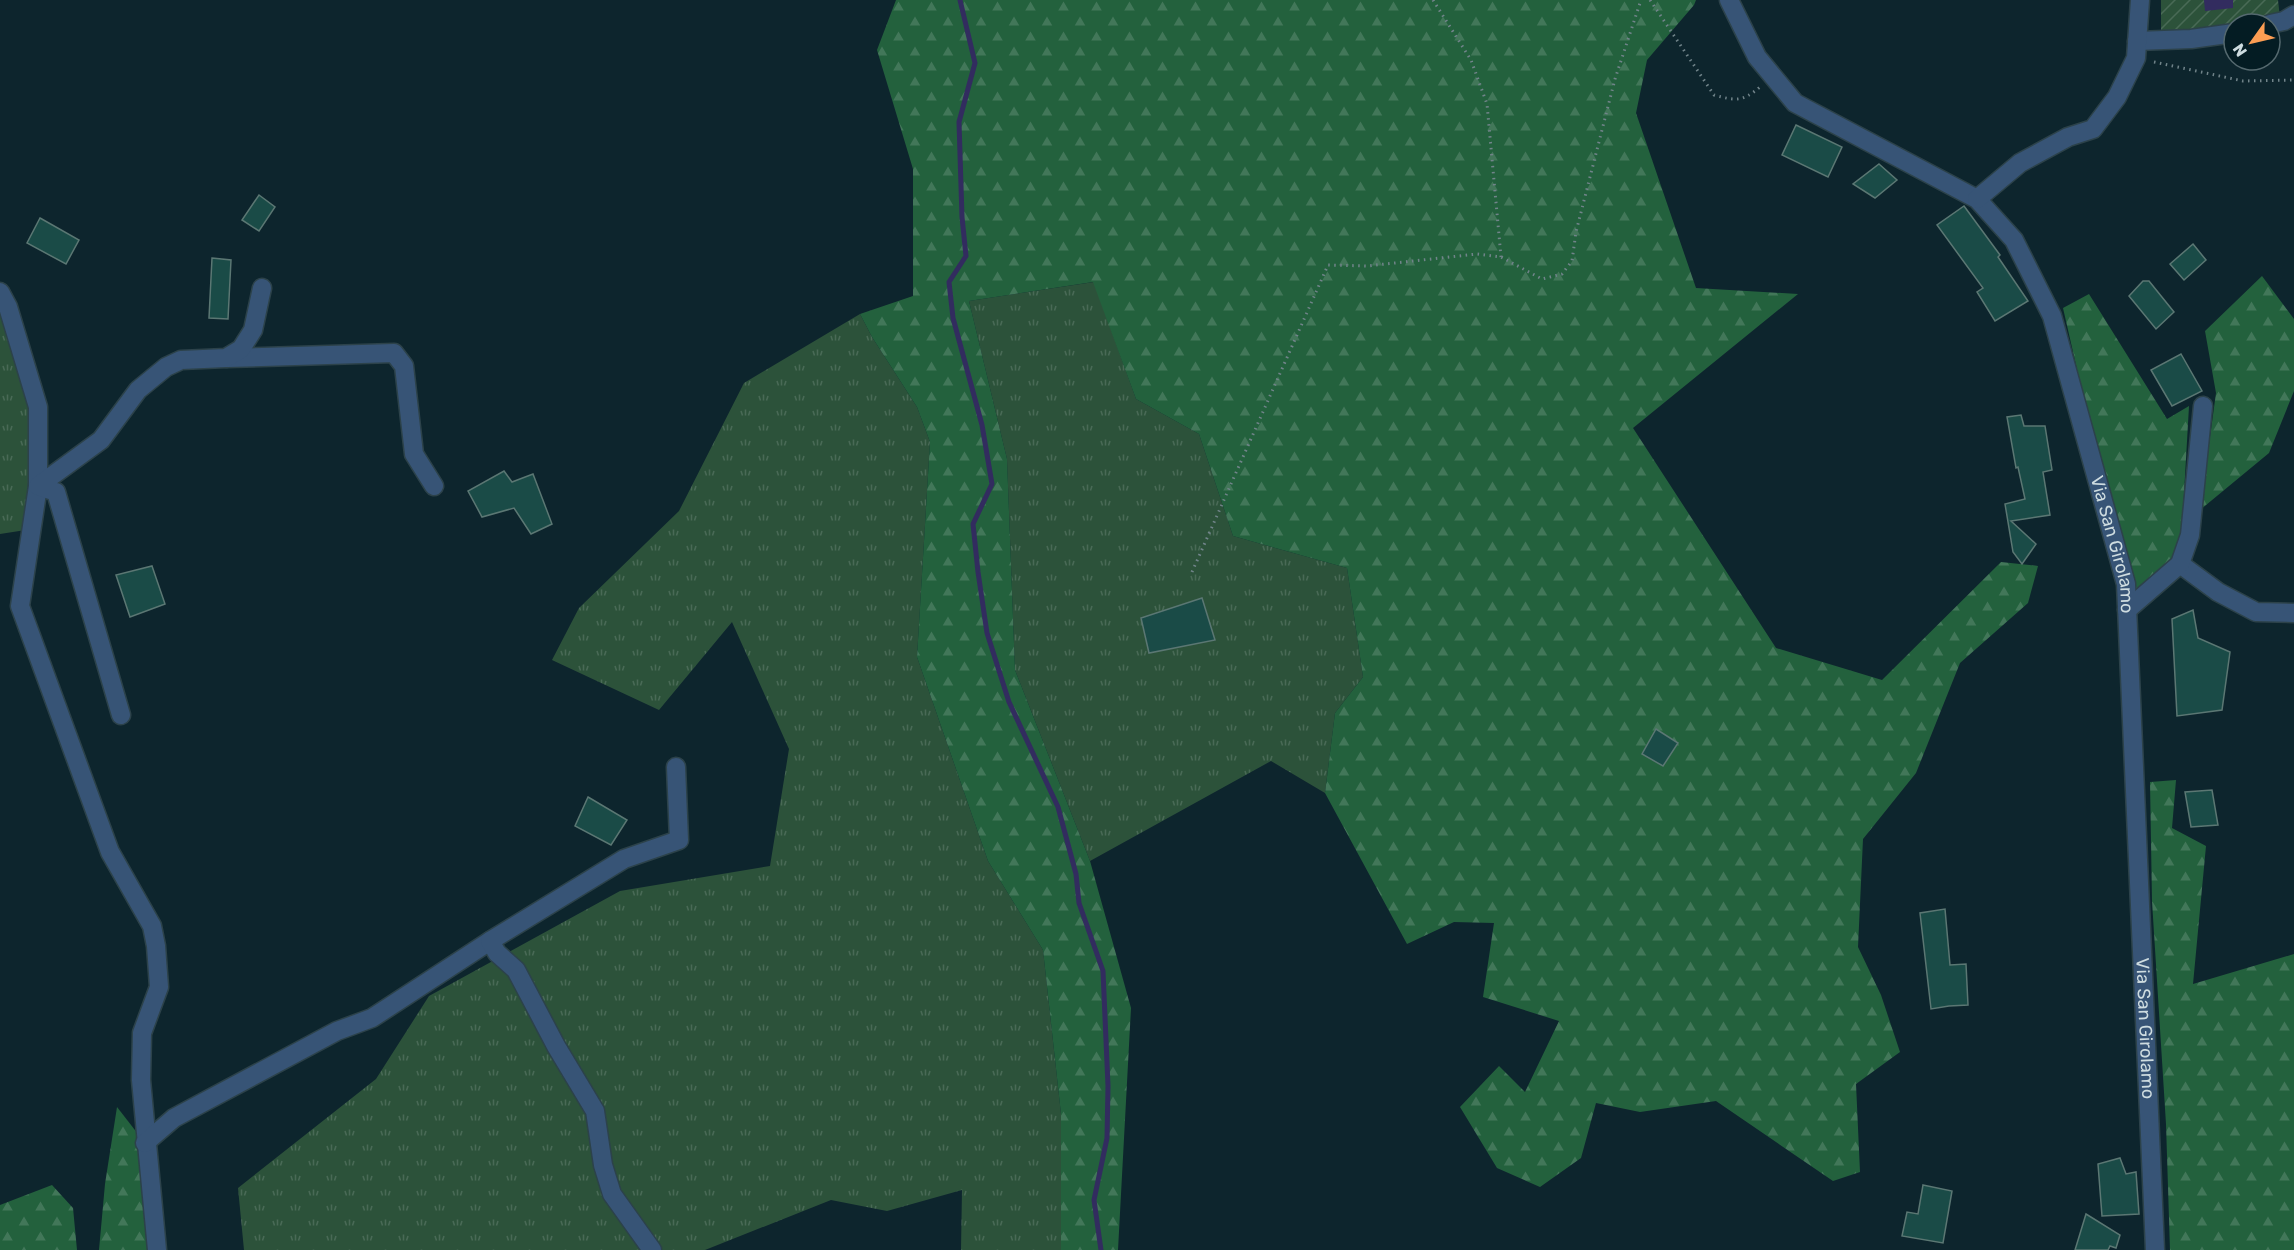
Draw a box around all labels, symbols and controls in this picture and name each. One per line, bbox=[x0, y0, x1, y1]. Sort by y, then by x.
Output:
north arrow bbox=[2222, 12, 2282, 72]
text: N bbox=[2229, 40, 2251, 60]
street label: Via San Girolamo bbox=[2086, 473, 2138, 614]
street label: Via San Girolamo bbox=[2131, 957, 2159, 1099]

